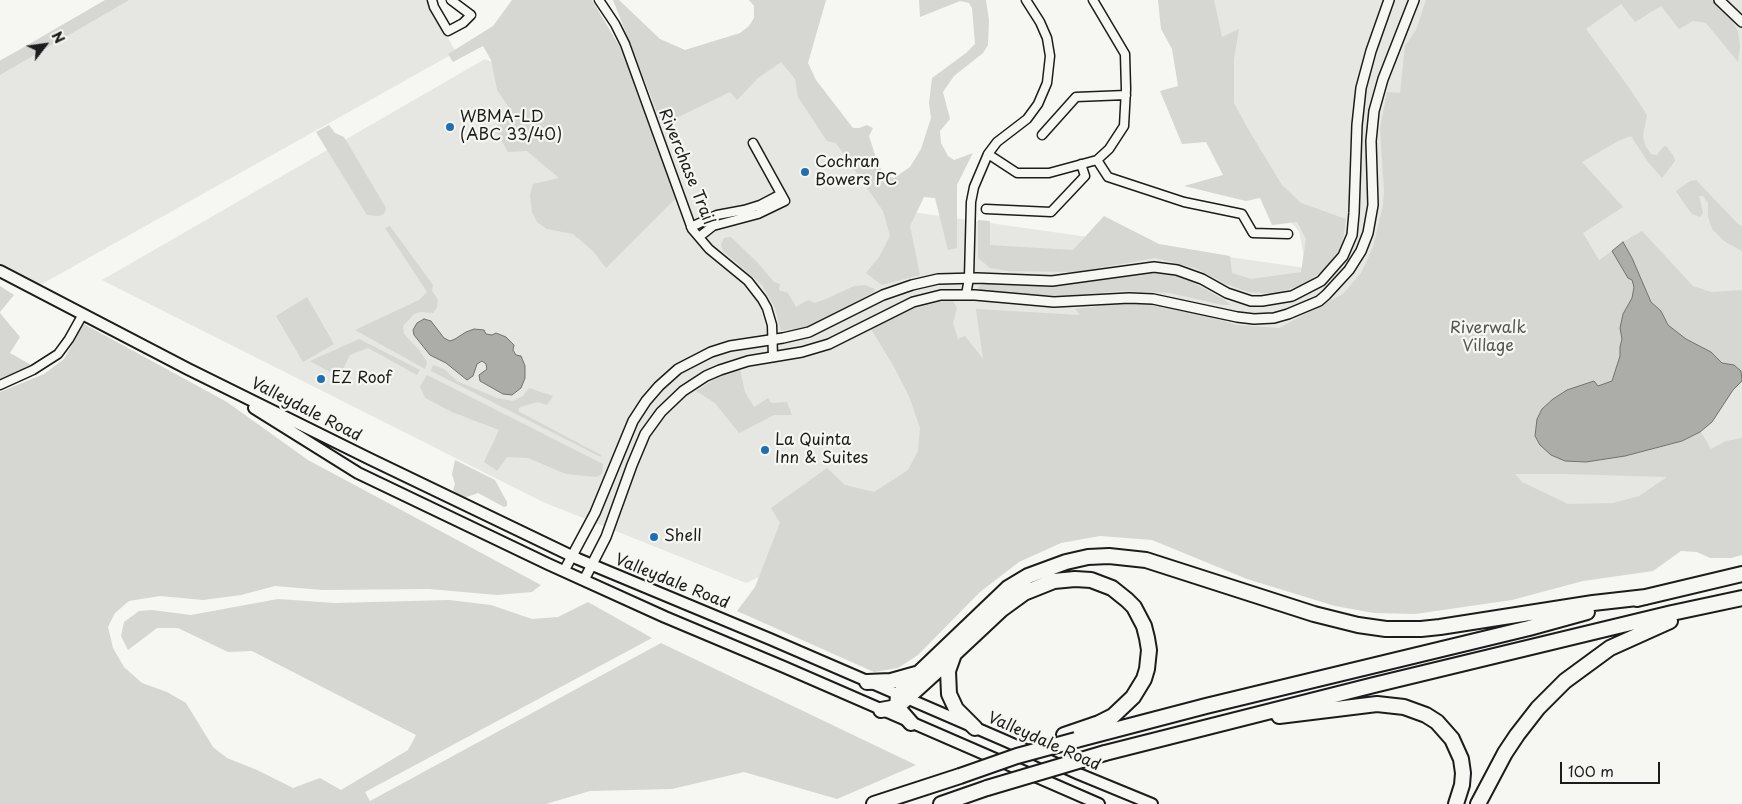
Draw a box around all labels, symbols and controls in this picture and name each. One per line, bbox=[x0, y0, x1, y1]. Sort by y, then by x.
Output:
north arrow bbox=[20, 20, 70, 70]
text: N bbox=[47, 27, 70, 47]
street label: Riverchase Trail bbox=[654, 106, 718, 228]
place label: WBMA-LD (ABC 33/40) bbox=[460, 108, 562, 146]
marker: WBMA-LD (ABC 33/40) bbox=[444, 121, 456, 133]
place label: Cochran Bowers PC bbox=[815, 153, 897, 191]
marker: Cochran Bowers PC bbox=[799, 166, 811, 178]
park label: Riverwalk Village bbox=[1450, 319, 1526, 357]
place label: EZ Roof bbox=[331, 369, 392, 389]
marker: EZ Roof bbox=[315, 373, 327, 385]
street label: Valleydale Road bbox=[248, 374, 364, 446]
place label: La Quinta Inn & Suites bbox=[775, 431, 868, 469]
marker: La Quinta Inn & Suites bbox=[759, 444, 771, 456]
place label: Shell bbox=[664, 527, 702, 547]
marker: Shell bbox=[648, 531, 660, 543]
street label: Valleydale Road bbox=[612, 550, 732, 614]
street label: Valleydale Road bbox=[985, 709, 1103, 775]
scale bar bbox=[1562, 752, 1662, 784]
text: 100 m bbox=[1568, 759, 1614, 782]

